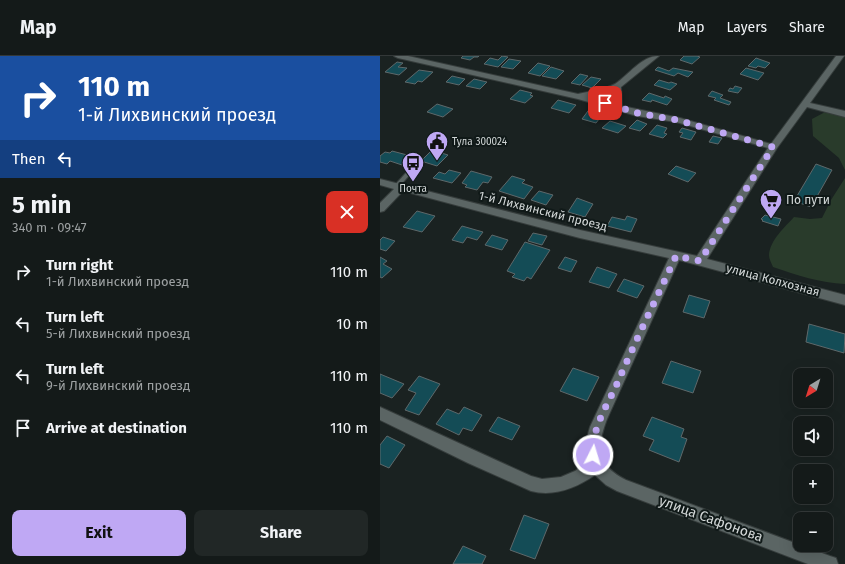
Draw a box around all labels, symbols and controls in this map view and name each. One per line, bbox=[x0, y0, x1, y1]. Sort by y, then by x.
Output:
text: Map bbox=[20, 16, 57, 39]
text: Map bbox=[678, 19, 704, 36]
text: Layers bbox=[726, 19, 767, 36]
text: Share bbox=[789, 19, 825, 36]
text: 110 m bbox=[78, 70, 150, 103]
icon: right bbox=[12, 72, 64, 124]
pin bbox=[588, 86, 622, 120]
icon: arrive bbox=[594, 92, 616, 114]
text: 1-й Лихвинский проезд bbox=[78, 104, 276, 126]
public building icon: Тула 300024 bbox=[424, 129, 450, 162]
place label: Тула 300024 bbox=[452, 136, 508, 148]
icon: left bbox=[54, 148, 76, 170]
text: Then bbox=[12, 150, 46, 168]
bus stop icon: Почта bbox=[400, 150, 426, 183]
place label: Почта bbox=[399, 183, 427, 195]
supermarket icon: По пути bbox=[758, 187, 784, 220]
street label: 1-й Лихвинский проезд bbox=[477, 188, 609, 234]
text: 5 min bbox=[12, 191, 71, 219]
button: close bbox=[326, 191, 368, 233]
place label: По пути bbox=[786, 193, 830, 207]
text: 340 m · 09:47 bbox=[12, 220, 87, 235]
text: Turn right bbox=[46, 256, 113, 274]
icon: right bbox=[12, 261, 34, 283]
street label: улица Колхозная bbox=[725, 261, 821, 299]
text: 110 m bbox=[330, 263, 368, 281]
text: 1-й Лихвинский проезд bbox=[46, 274, 189, 289]
text: Turn left bbox=[46, 308, 104, 326]
icon: left bbox=[12, 313, 34, 335]
text: 10 m bbox=[336, 315, 368, 333]
text: 5-й Лихвинский проезд bbox=[46, 326, 190, 341]
text: Turn left bbox=[46, 360, 104, 378]
icon: left bbox=[12, 365, 34, 387]
text: 110 m bbox=[330, 367, 368, 385]
north arrow bbox=[793, 368, 833, 408]
map controls bbox=[793, 368, 833, 552]
text: 9-й Лихвинский проезд bbox=[46, 378, 190, 393]
button: sound bbox=[793, 416, 833, 456]
icon: arrive bbox=[12, 417, 34, 439]
text: Arrive at destination bbox=[46, 419, 187, 437]
text: 110 m bbox=[330, 419, 368, 437]
position arrow bbox=[572, 434, 614, 476]
button: + bbox=[793, 464, 833, 504]
street label: улица Сафонова bbox=[657, 492, 765, 546]
button: Exit bbox=[12, 510, 186, 556]
button: Share bbox=[194, 510, 368, 556]
button: − bbox=[793, 512, 833, 552]

